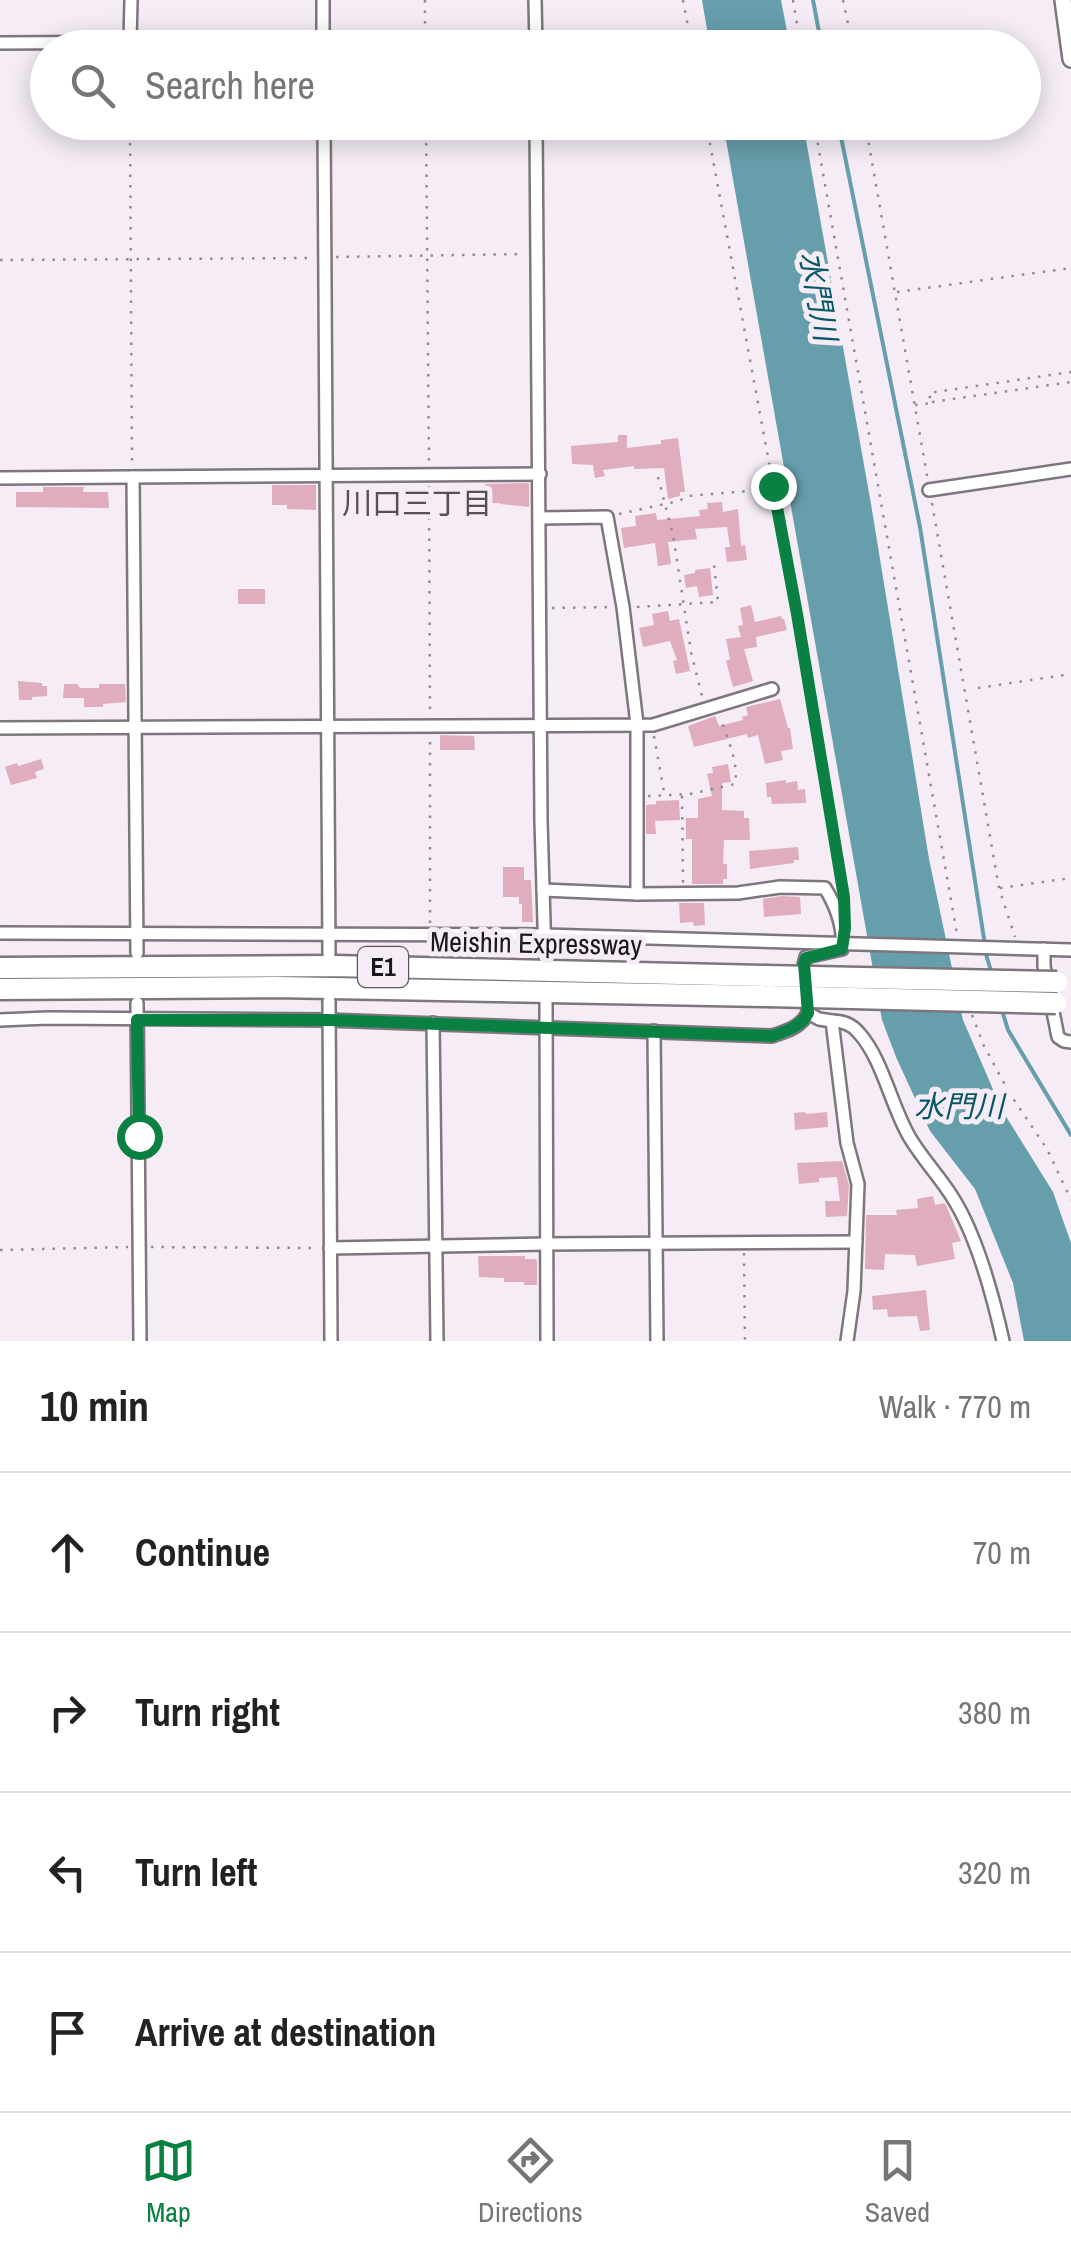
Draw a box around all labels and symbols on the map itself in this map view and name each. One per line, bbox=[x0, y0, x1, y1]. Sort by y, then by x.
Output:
water label: 水門川 bbox=[791, 248, 847, 347]
route end bbox=[751, 464, 797, 510]
district label: 川口三丁目 bbox=[342, 483, 492, 523]
street label: Meishin Expressway bbox=[430, 922, 643, 964]
road number: E1 bbox=[358, 947, 408, 987]
water label: 水門川 bbox=[914, 1086, 1007, 1126]
route start bbox=[117, 1114, 163, 1160]

